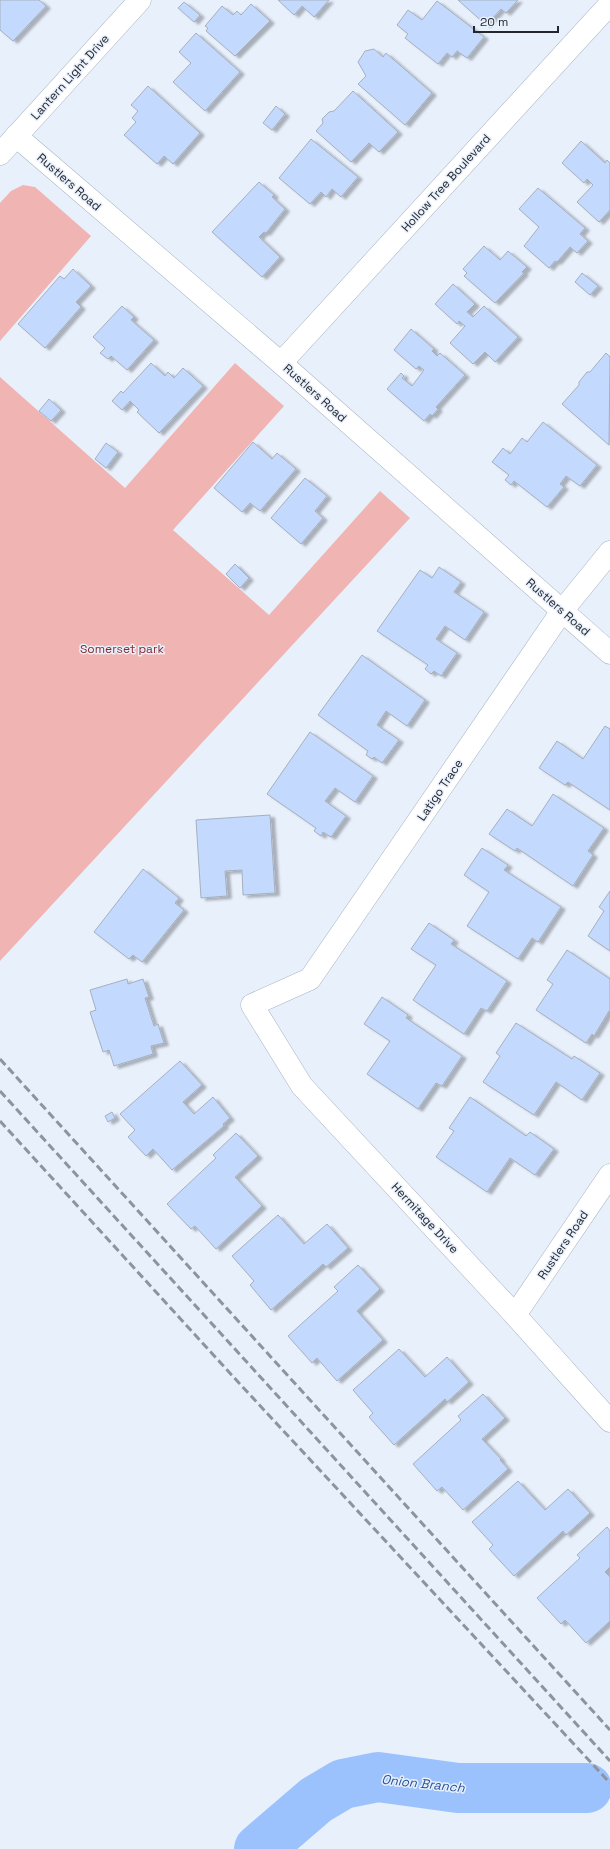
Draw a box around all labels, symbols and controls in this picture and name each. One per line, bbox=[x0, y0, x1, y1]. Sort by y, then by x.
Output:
scale bar bbox=[474, 8, 558, 34]
text: 20 m bbox=[480, 14, 508, 30]
street label: Lantern Light Drive bbox=[27, 31, 113, 123]
street label: Hollow Tree Boulevard bbox=[398, 131, 494, 235]
street label: Rustlers Road bbox=[34, 150, 104, 214]
street label: Rustlers Road bbox=[280, 360, 350, 426]
street label: Rustlers Road bbox=[523, 575, 593, 639]
park label: Somerset park bbox=[80, 641, 165, 657]
street label: Latigo Trace bbox=[414, 756, 466, 824]
street label: Hermitage Drive bbox=[388, 1179, 462, 1257]
street label: Rustlers Road bbox=[534, 1207, 592, 1283]
water label: Onion Branch bbox=[380, 1771, 466, 1796]

